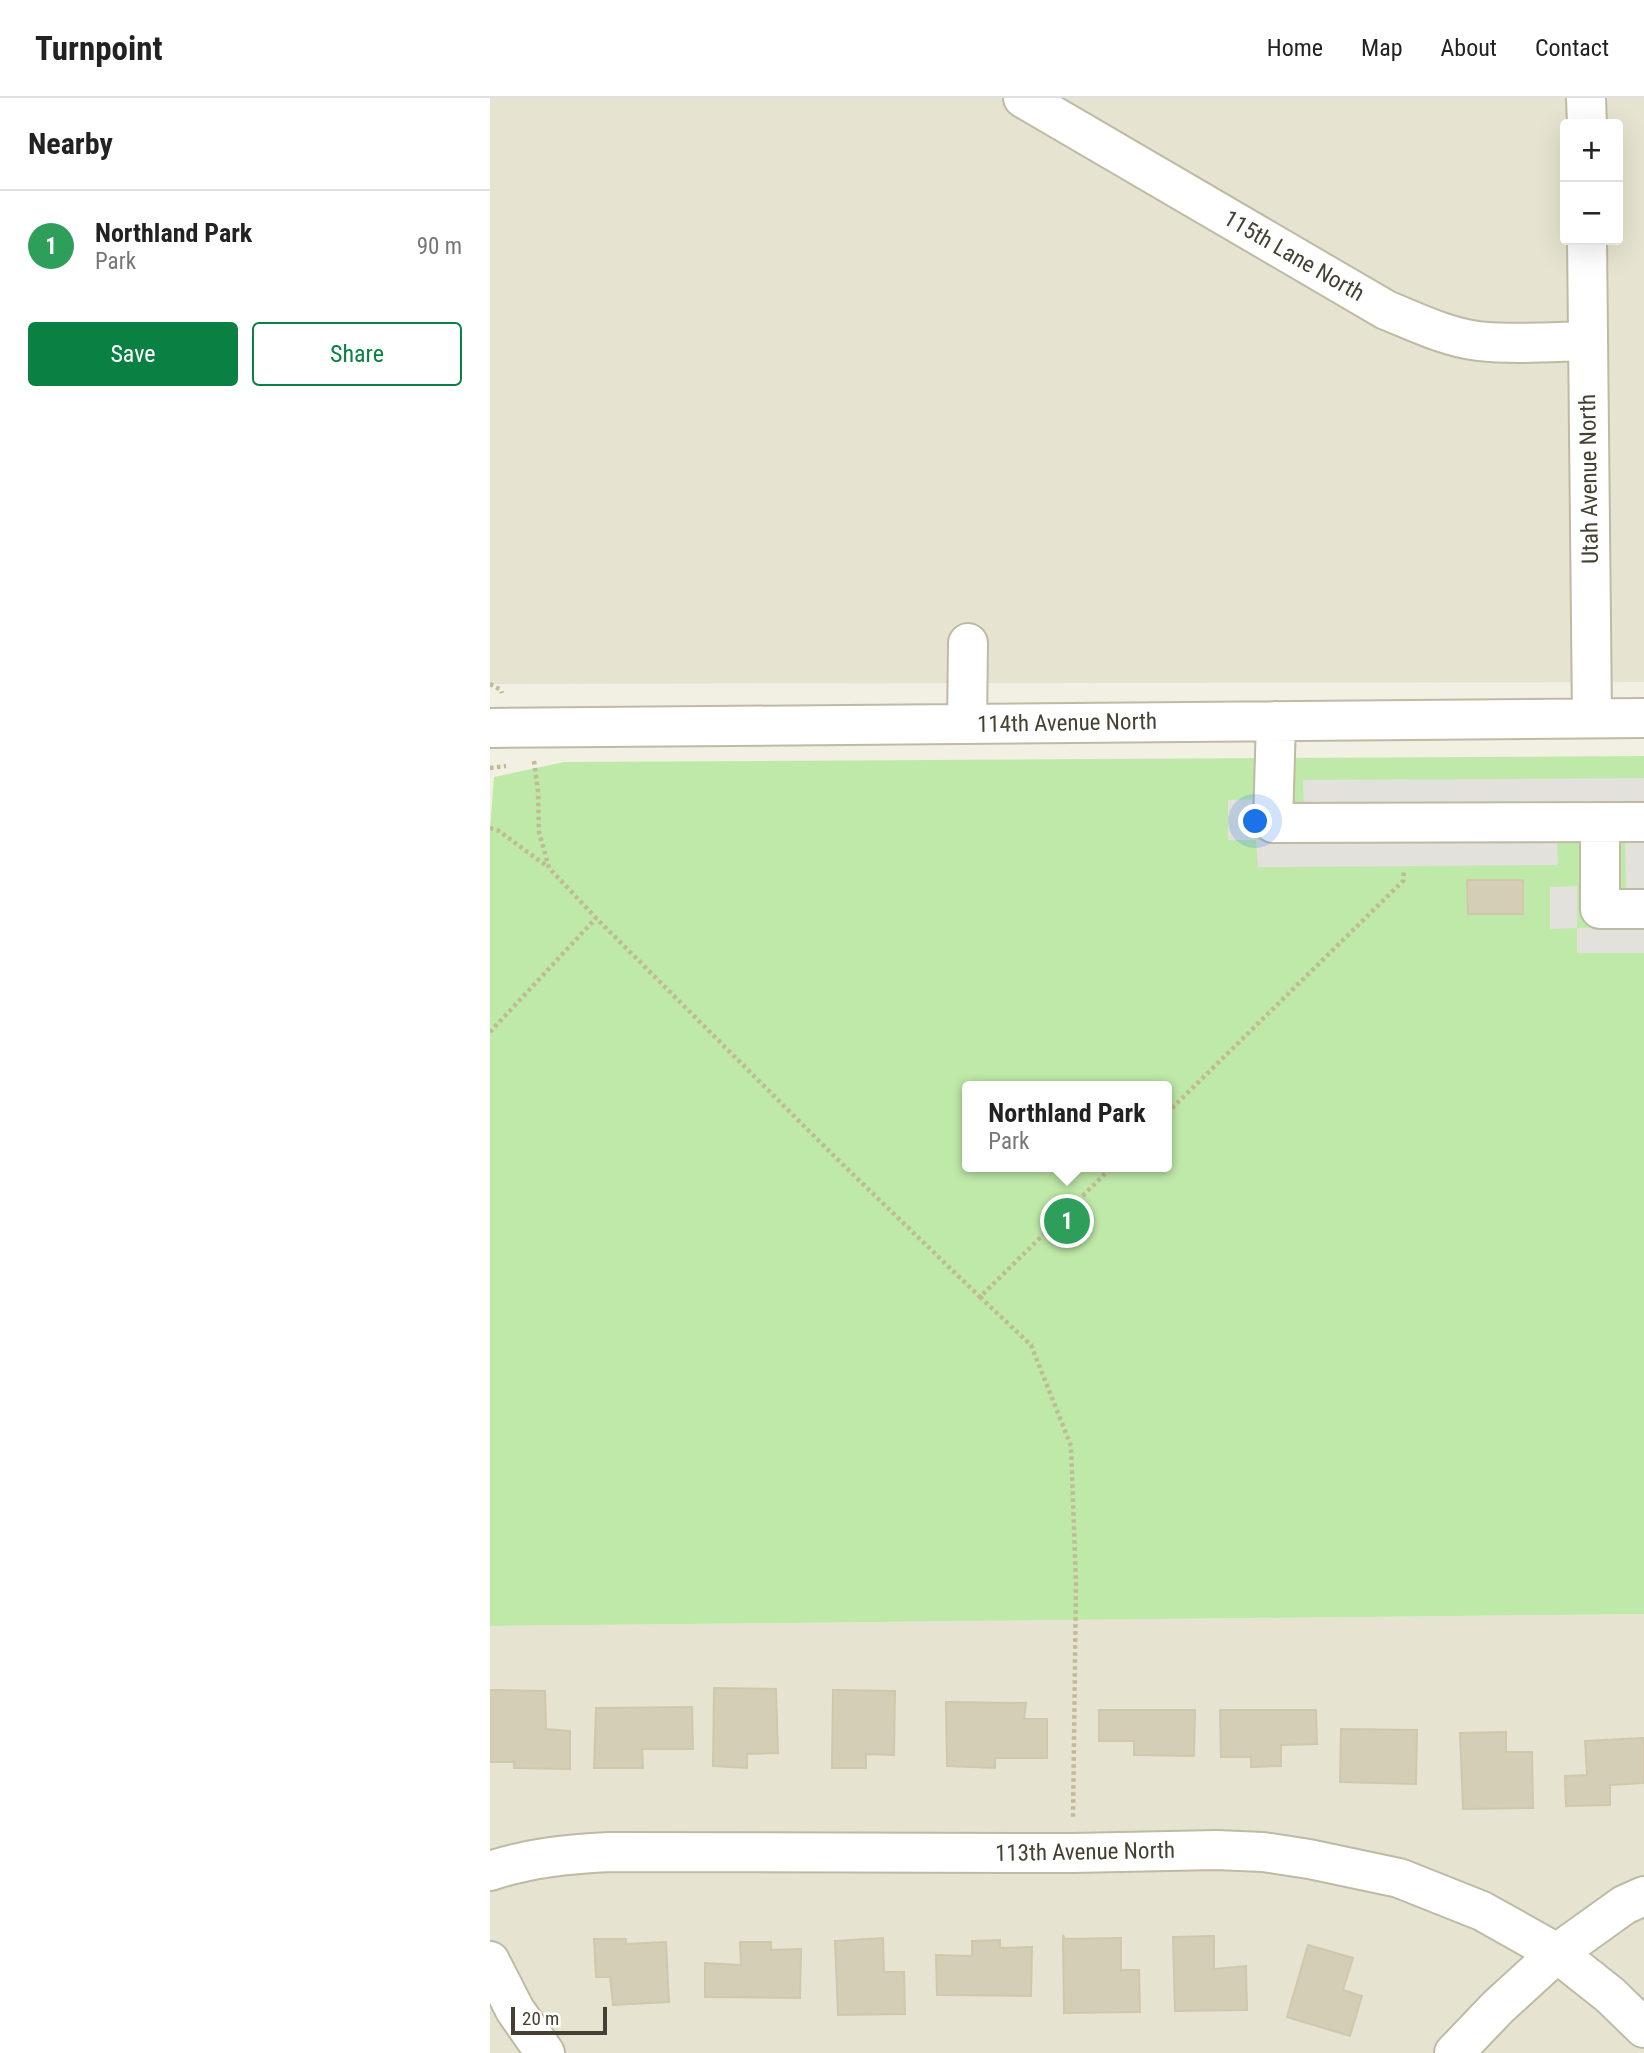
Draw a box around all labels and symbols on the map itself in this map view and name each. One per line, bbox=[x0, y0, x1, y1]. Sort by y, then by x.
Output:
street label: 115th Lane North bbox=[1219, 205, 1369, 307]
street label: Utah Avenue North bbox=[1574, 394, 1604, 564]
street label: 114th Avenue North bbox=[977, 708, 1157, 738]
your location bbox=[1238, 804, 1272, 838]
pin: 1 bbox=[1044, 1195, 1090, 1247]
street label: 113th Avenue North bbox=[995, 1837, 1175, 1867]
scale bar bbox=[511, 2004, 607, 2036]

